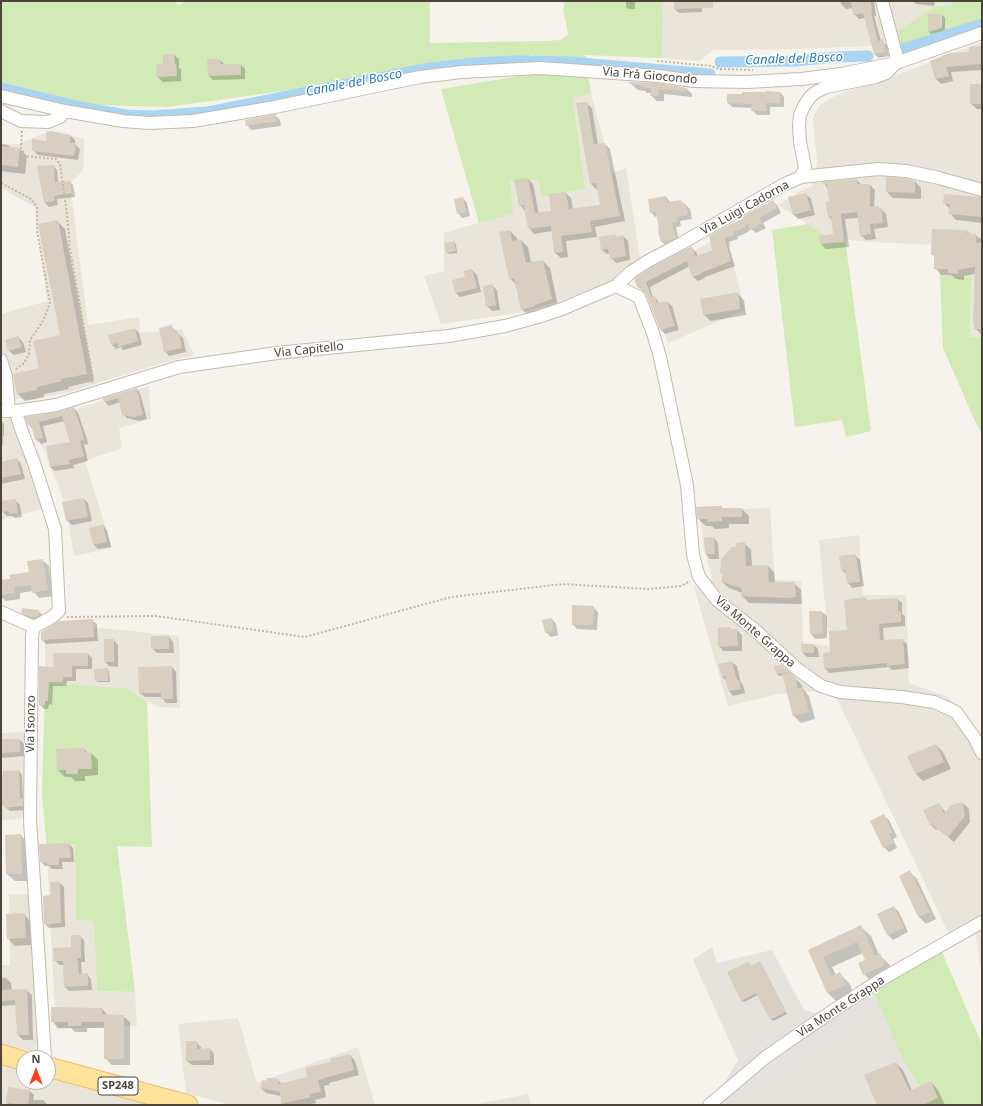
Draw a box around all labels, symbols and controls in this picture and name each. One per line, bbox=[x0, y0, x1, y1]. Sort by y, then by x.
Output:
water label: Canale del Bosco bbox=[745, 49, 843, 69]
street label: Via Frà Giocondo bbox=[602, 65, 698, 87]
water label: Canale del Bosco bbox=[304, 66, 404, 100]
street label: Via Luigi Cadorna bbox=[698, 178, 792, 238]
street label: Via Capitello bbox=[274, 339, 344, 361]
street label: Via Monte Grappa bbox=[712, 593, 798, 671]
street label: Via Isonzo bbox=[23, 695, 39, 753]
street label: Via Monte Grappa bbox=[794, 973, 888, 1041]
north arrow bbox=[16, 1050, 56, 1090]
text: N bbox=[32, 1051, 40, 1066]
road number: SP248 bbox=[98, 1077, 138, 1095]

